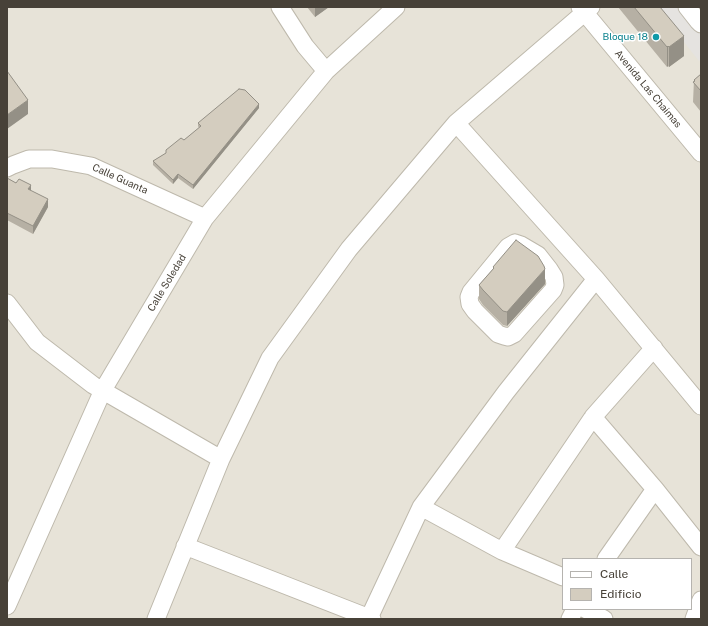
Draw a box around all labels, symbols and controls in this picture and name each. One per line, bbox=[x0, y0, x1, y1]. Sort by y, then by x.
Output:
place label: Bloque 18 bbox=[602, 31, 648, 43]
marker: Bloque 18 bbox=[651, 32, 661, 42]
street label: Avenida Las Chaimas bbox=[612, 48, 684, 130]
street label: Calle Guanta bbox=[90, 161, 150, 197]
street label: Calle Soledad bbox=[145, 252, 189, 314]
legend bbox=[562, 558, 692, 610]
text: Calle bbox=[600, 567, 628, 581]
text: Edificio bbox=[600, 587, 642, 601]

